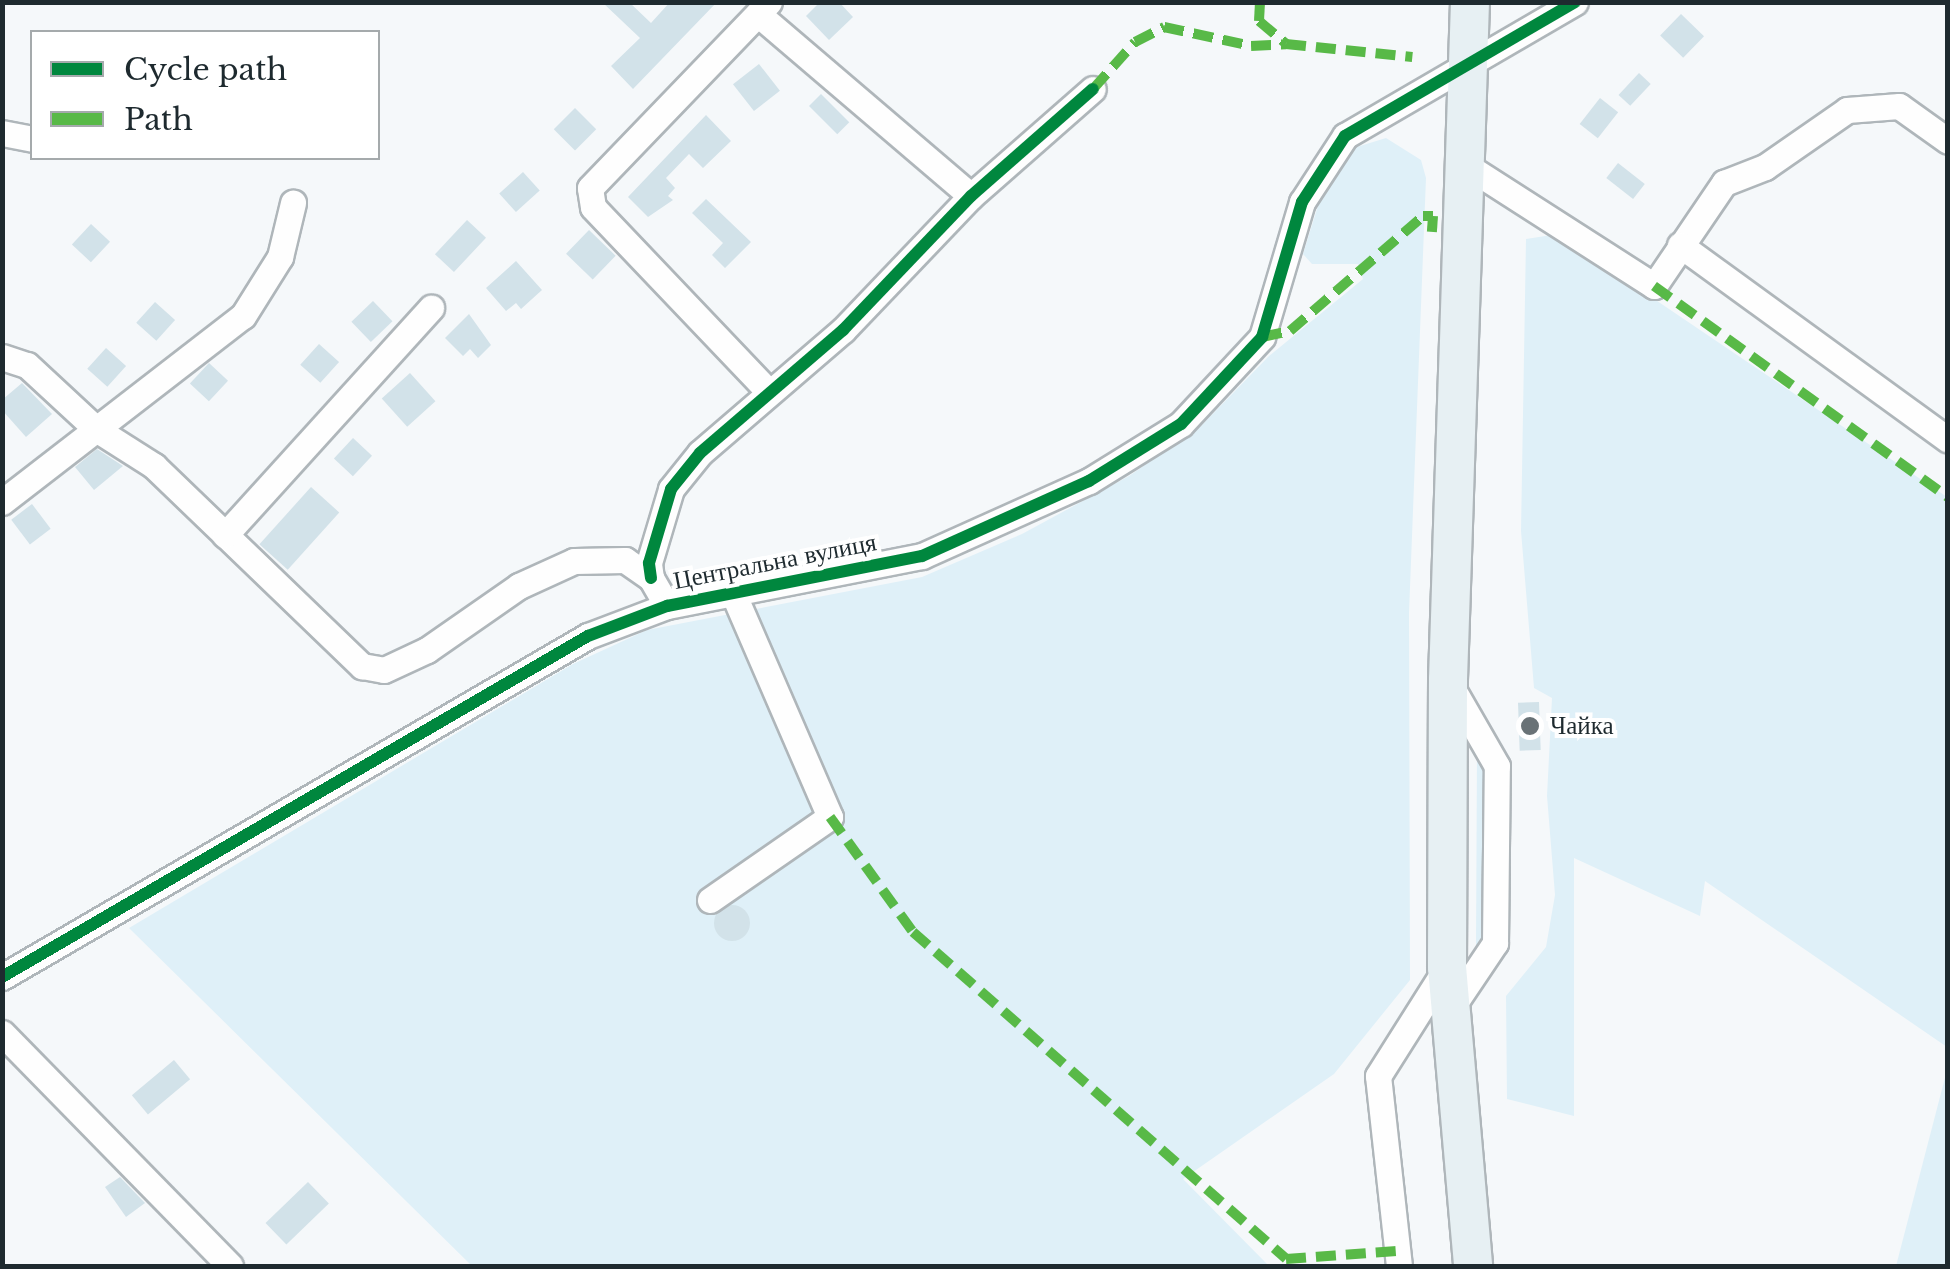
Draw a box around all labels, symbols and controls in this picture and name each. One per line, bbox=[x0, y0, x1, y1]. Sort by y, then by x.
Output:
legend bbox=[30, 30, 380, 160]
text: Cycle path bbox=[124, 51, 287, 88]
text: Path bbox=[124, 101, 193, 138]
street label: Центральна вулиця bbox=[671, 528, 879, 596]
place label: Чайка bbox=[1550, 711, 1614, 741]
marker: Чайка bbox=[1519, 715, 1541, 737]

